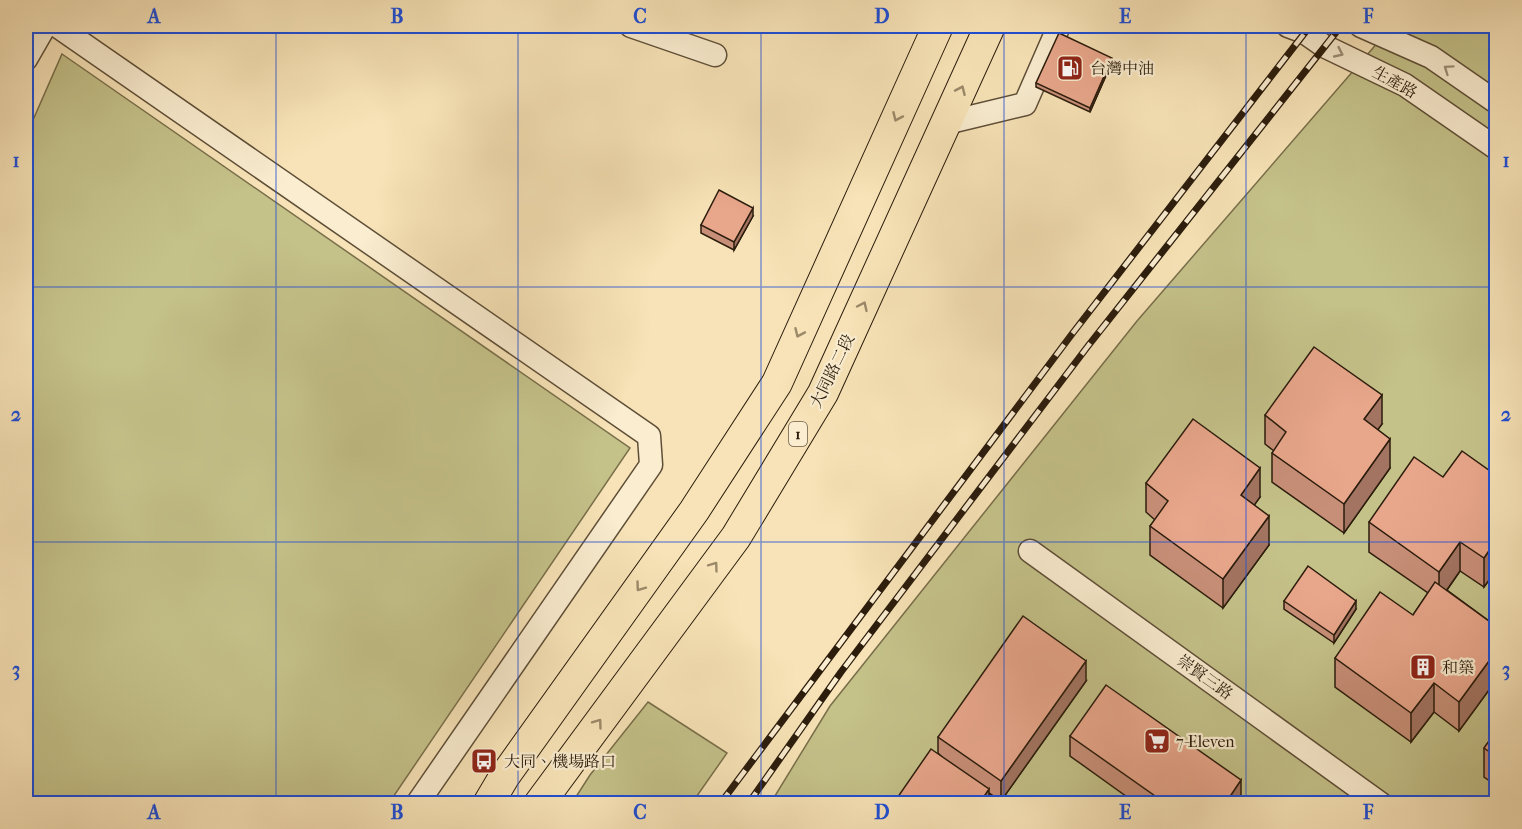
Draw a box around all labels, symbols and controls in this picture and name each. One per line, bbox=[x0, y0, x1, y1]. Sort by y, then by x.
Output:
text: A bbox=[146, 5, 162, 28]
text: B bbox=[390, 5, 404, 28]
text: C bbox=[633, 5, 647, 28]
text: D bbox=[874, 5, 890, 28]
text: E bbox=[1119, 5, 1131, 28]
text: F bbox=[1362, 5, 1374, 28]
one-way arrow bbox=[1332, 46, 1343, 58]
fuel station icon: 台灣中油 bbox=[1055, 53, 1085, 83]
place label: 台灣中油 bbox=[1090, 59, 1154, 78]
street label: 生產路 bbox=[1369, 62, 1421, 102]
one-way arrow bbox=[1444, 65, 1455, 76]
one-way arrow bbox=[954, 86, 966, 97]
one-way arrow bbox=[892, 111, 904, 122]
text: 1 bbox=[12, 149, 20, 172]
text: 1 bbox=[1502, 149, 1510, 172]
one-way arrow bbox=[856, 302, 868, 313]
one-way arrow bbox=[794, 327, 806, 338]
street label: 大同路二段 bbox=[806, 331, 858, 411]
text: 2 bbox=[11, 403, 21, 426]
text: 2 bbox=[1501, 403, 1511, 426]
road number: 1 bbox=[789, 422, 807, 446]
one-way arrow bbox=[707, 561, 718, 572]
one-way arrow bbox=[636, 580, 647, 591]
street label: 崇賢三路 bbox=[1174, 651, 1236, 703]
building icon: 和築 bbox=[1408, 652, 1438, 682]
text: 3 bbox=[12, 658, 20, 681]
place label: 和築 bbox=[1442, 658, 1474, 677]
text: 3 bbox=[1502, 658, 1510, 681]
one-way arrow bbox=[591, 718, 602, 729]
supermarket icon: 7-Eleven bbox=[1142, 726, 1172, 756]
place label: 7-Eleven bbox=[1176, 732, 1235, 751]
bus stop icon: 大同、機場路口 bbox=[469, 746, 499, 776]
place label: 大同、機場路口 bbox=[504, 752, 616, 771]
text: A bbox=[146, 801, 162, 824]
text: B bbox=[390, 801, 404, 824]
text: C bbox=[633, 801, 647, 824]
text: D bbox=[874, 801, 890, 824]
text: E bbox=[1119, 801, 1131, 824]
text: F bbox=[1362, 801, 1374, 824]

